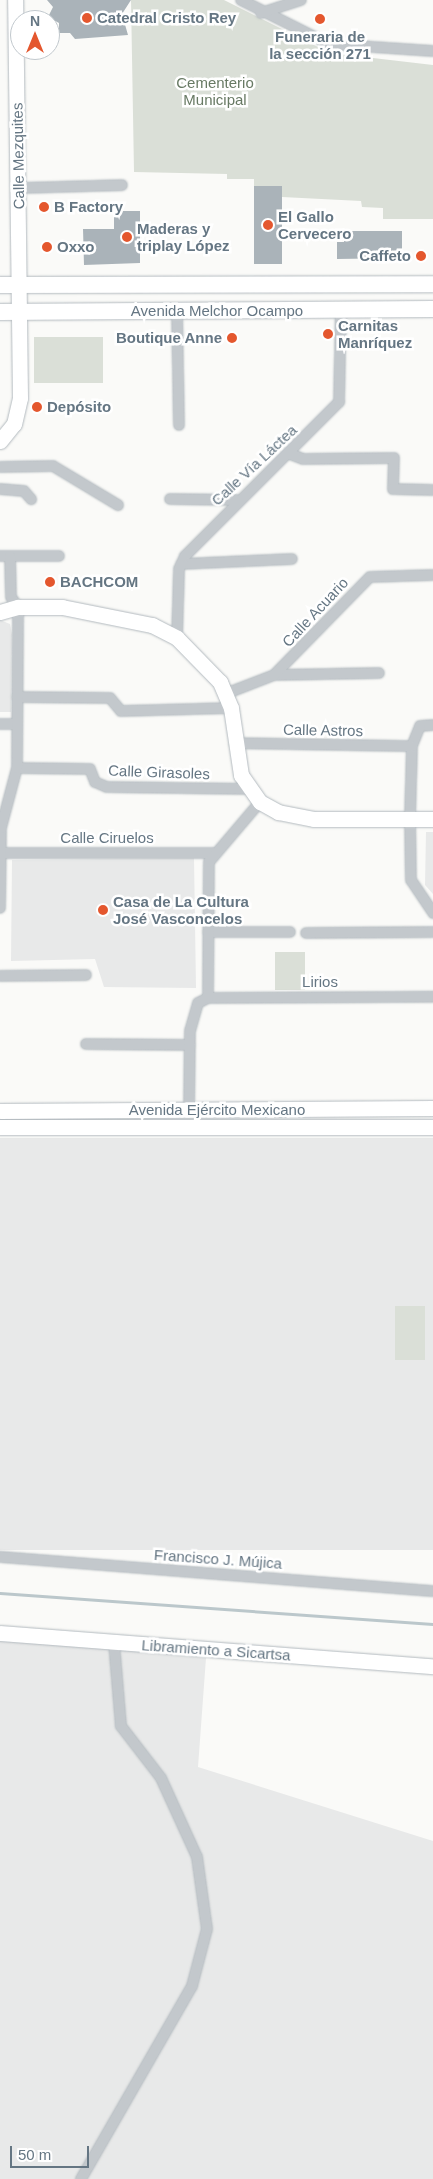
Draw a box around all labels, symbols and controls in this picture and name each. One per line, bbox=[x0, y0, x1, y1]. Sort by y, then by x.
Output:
place label: Catedral Cristo Rey bbox=[97, 9, 236, 27]
north arrow bbox=[10, 10, 60, 60]
marker: Catedral Cristo Rey bbox=[81, 12, 93, 24]
text: N bbox=[30, 13, 40, 29]
marker: Funeraria de la sección 271 bbox=[314, 13, 326, 25]
place label: Funeraria de la sección 271 bbox=[269, 27, 371, 62]
park label: Cementerio Municipal bbox=[176, 73, 254, 108]
street label: Calle Mezquites bbox=[8, 102, 28, 210]
place label: B Factory bbox=[54, 198, 123, 216]
marker: B Factory bbox=[38, 201, 50, 213]
place label: El Gallo Cervecero bbox=[278, 207, 351, 242]
place label: Maderas y triplay López bbox=[137, 219, 230, 254]
marker: El Gallo Cervecero bbox=[262, 219, 274, 231]
marker: Maderas y triplay López bbox=[121, 231, 133, 243]
place label: Oxxo bbox=[57, 238, 95, 256]
marker: Oxxo bbox=[41, 241, 53, 253]
place label: Caffeto bbox=[359, 247, 411, 265]
marker: Caffeto bbox=[415, 250, 427, 262]
street label: Avenida Melchor Ocampo bbox=[131, 302, 303, 320]
place label: Carnitas Manríquez bbox=[338, 316, 412, 351]
marker: Carnitas Manríquez bbox=[322, 328, 334, 340]
place label: Boutique Anne bbox=[115, 329, 222, 347]
marker: Boutique Anne bbox=[226, 332, 238, 344]
place label: Depósito bbox=[47, 398, 111, 416]
marker: Depósito bbox=[31, 401, 43, 413]
street label: Calle Vía Láctea bbox=[208, 421, 300, 509]
place label: BACHCOM bbox=[60, 573, 138, 591]
street label: Calle Acuario bbox=[278, 573, 352, 651]
marker: BACHCOM bbox=[44, 576, 56, 588]
street label: Calle Astros bbox=[282, 720, 364, 740]
street label: Calle Girasoles bbox=[108, 761, 210, 783]
street label: Calle Ciruelos bbox=[60, 829, 154, 847]
place label: Casa de La Cultura José Vasconcelos bbox=[113, 892, 249, 927]
marker: Casa de La Cultura José Vasconcelos bbox=[97, 904, 109, 916]
street label: Lirios bbox=[302, 973, 338, 991]
street label: Avenida Ejército Mexicano bbox=[129, 1101, 305, 1119]
street label: Francisco J. Mújica bbox=[153, 1546, 283, 1572]
street label: Libramiento a Sicartsa bbox=[141, 1636, 291, 1664]
scale bar bbox=[12, 2136, 91, 2168]
text: 50 m bbox=[18, 2146, 51, 2163]

